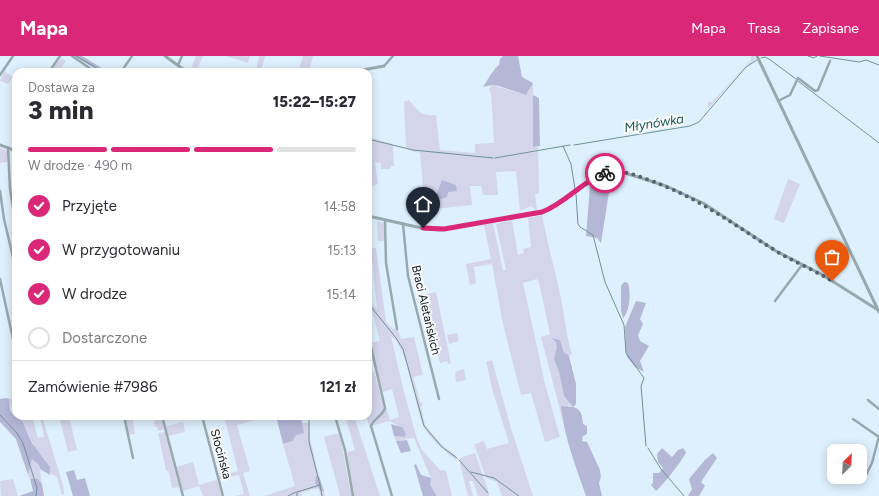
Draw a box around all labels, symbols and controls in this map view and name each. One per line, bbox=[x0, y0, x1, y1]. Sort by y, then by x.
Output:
text: Mapa bbox=[20, 17, 68, 40]
text: Mapa bbox=[691, 20, 726, 37]
text: Trasa bbox=[748, 20, 780, 37]
text: Zapisane bbox=[802, 20, 859, 37]
text: Dostawa za bbox=[28, 80, 95, 95]
text: 15:22–15:27 bbox=[273, 93, 356, 111]
text: 3 min bbox=[28, 94, 94, 126]
water label: Młynówka bbox=[623, 111, 685, 135]
courier bbox=[585, 153, 625, 193]
text: W drodze · 490 m bbox=[28, 158, 132, 173]
icon: bike bbox=[594, 162, 616, 184]
pin bbox=[406, 187, 440, 228]
icon: home bbox=[412, 193, 434, 215]
icon: check bbox=[28, 195, 50, 217]
text: Przyjęte bbox=[62, 197, 117, 215]
text: 14:58 bbox=[324, 199, 356, 214]
icon: check bbox=[28, 239, 50, 261]
pin bbox=[815, 240, 849, 281]
text: W przygotowaniu bbox=[62, 241, 180, 259]
text: 15:13 bbox=[327, 243, 356, 258]
icon: bag bbox=[821, 246, 843, 268]
street label: Braci Aletańskich bbox=[409, 264, 443, 357]
icon: check bbox=[28, 283, 50, 305]
text: W drodze bbox=[62, 285, 127, 303]
text: 15:14 bbox=[326, 287, 356, 302]
text: Dostarczone bbox=[62, 329, 147, 347]
text: Zamówienie #7986 bbox=[28, 378, 157, 396]
text: 121 zł bbox=[320, 378, 356, 396]
street label: Słocińska bbox=[208, 428, 234, 480]
north arrow bbox=[827, 444, 867, 484]
map controls bbox=[827, 444, 867, 484]

